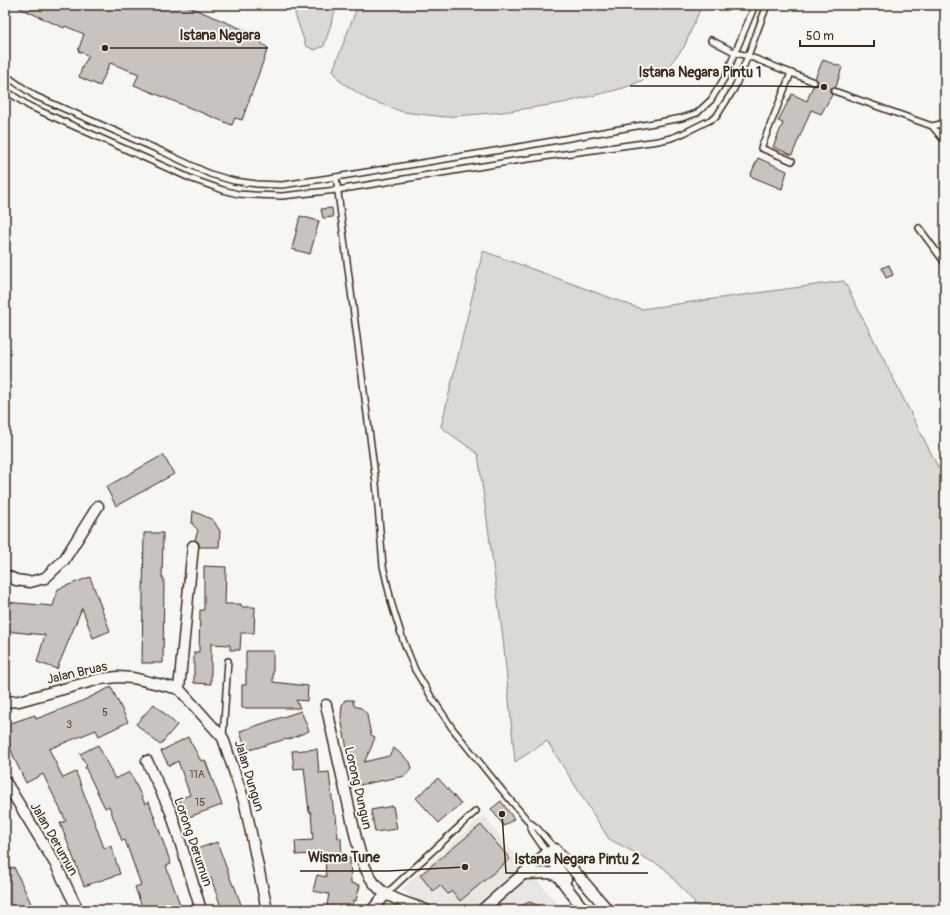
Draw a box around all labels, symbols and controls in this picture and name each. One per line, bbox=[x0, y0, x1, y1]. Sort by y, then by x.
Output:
callout: Istana Negara bbox=[172, 22, 268, 48]
scale bar bbox=[800, 22, 874, 48]
text: Istana Negara bbox=[180, 27, 261, 44]
text: 50 m bbox=[806, 29, 834, 44]
callout: Istana Negara Pintu 1 bbox=[630, 60, 769, 86]
text: Istana Negara Pintu 1 bbox=[639, 64, 761, 81]
street label: Jalan Bruas bbox=[45, 658, 109, 688]
house number: 5 bbox=[102, 706, 108, 719]
house number: 3 bbox=[66, 718, 72, 731]
street label: Jalan Dungun bbox=[231, 739, 267, 813]
street label: Lorong Dungun bbox=[341, 745, 375, 831]
house number: 11A bbox=[189, 768, 205, 781]
street label: Lorong Derumun bbox=[170, 795, 216, 889]
house number: 15 bbox=[195, 796, 205, 809]
street label: Jalan Derumun bbox=[27, 799, 81, 879]
callout: Wisma Tune bbox=[300, 845, 388, 871]
callout: Istana Negara Pintu 2 bbox=[506, 847, 648, 873]
text: Wisma Tune bbox=[308, 849, 381, 866]
text: Istana Negara Pintu 2 bbox=[514, 851, 640, 868]

